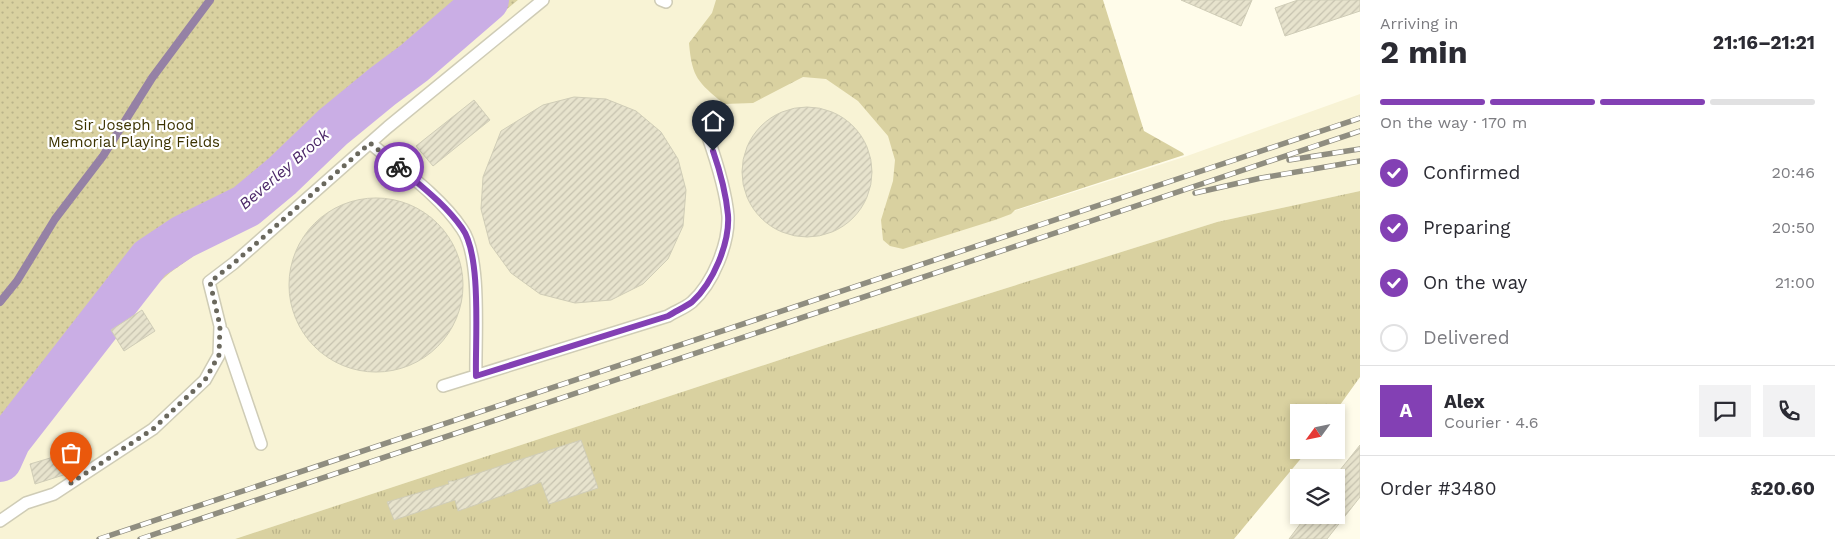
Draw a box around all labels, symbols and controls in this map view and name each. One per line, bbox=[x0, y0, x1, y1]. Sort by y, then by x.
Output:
text: Arriving in bbox=[1380, 14, 1458, 33]
text: 21:16–21:21 bbox=[1713, 31, 1815, 54]
text: 2 min bbox=[1380, 33, 1468, 71]
pin bbox=[692, 100, 734, 151]
icon: home bbox=[699, 107, 727, 135]
text: On the way · 170 m bbox=[1380, 113, 1527, 132]
park label: Sir Joseph Hood Memorial Playing Fields bbox=[48, 116, 220, 151]
water label: Beverley Brook bbox=[235, 124, 334, 213]
courier bbox=[374, 142, 424, 192]
icon: bike bbox=[385, 153, 413, 181]
icon: check bbox=[1380, 159, 1408, 187]
text: Confirmed bbox=[1423, 161, 1520, 184]
text: 20:46 bbox=[1771, 163, 1815, 182]
icon: check bbox=[1380, 214, 1408, 242]
text: Preparing bbox=[1423, 216, 1510, 239]
text: 20:50 bbox=[1772, 218, 1815, 237]
icon: check bbox=[1380, 269, 1408, 297]
text: On the way bbox=[1423, 271, 1527, 294]
text: 21:00 bbox=[1775, 273, 1815, 292]
text: Delivered bbox=[1423, 326, 1510, 349]
button: chat bbox=[1699, 385, 1751, 437]
button: phone bbox=[1763, 385, 1815, 437]
text: Alex bbox=[1444, 390, 1485, 413]
text: A bbox=[1400, 399, 1412, 422]
north arrow bbox=[1290, 404, 1345, 459]
map controls bbox=[1290, 404, 1345, 524]
text: Courier · 4.6 bbox=[1444, 413, 1539, 432]
pin bbox=[50, 432, 92, 483]
icon: bag bbox=[57, 439, 85, 467]
button: layers bbox=[1290, 469, 1345, 524]
text: Order #3480 bbox=[1380, 477, 1497, 500]
text: £20.60 bbox=[1750, 477, 1815, 500]

